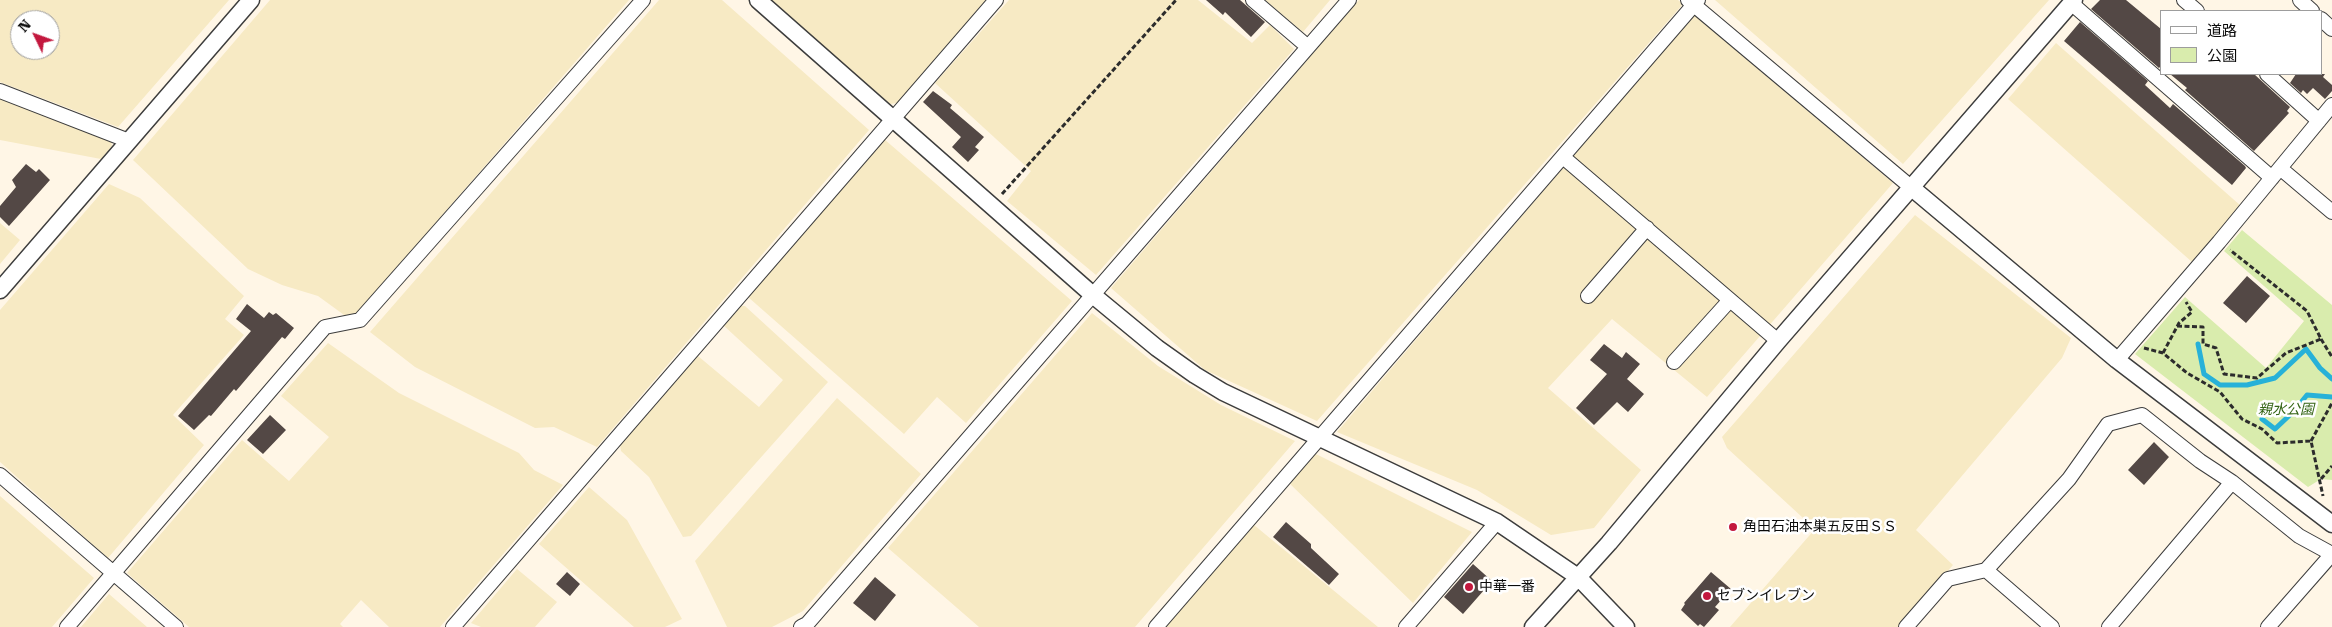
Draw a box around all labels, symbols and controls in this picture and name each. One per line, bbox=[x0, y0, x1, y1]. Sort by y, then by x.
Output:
north arrow bbox=[10, 10, 60, 60]
legend bbox=[2160, 10, 2322, 75]
text: N bbox=[15, 16, 34, 35]
text: 道路 bbox=[2207, 22, 2237, 40]
text: 公園 bbox=[2207, 47, 2237, 65]
park label: 親水公園 bbox=[2258, 402, 2314, 418]
place label: 角田石油本巣五反田ＳＳ bbox=[1743, 519, 1897, 535]
marker: 角田石油本巣五反田ＳＳ bbox=[1727, 521, 1739, 533]
place label: 中華一番 bbox=[1479, 579, 1535, 595]
marker: 中華一番 bbox=[1463, 581, 1475, 593]
place label: セブンイレブン bbox=[1717, 588, 1815, 604]
marker: セブンイレブン bbox=[1701, 590, 1713, 602]

